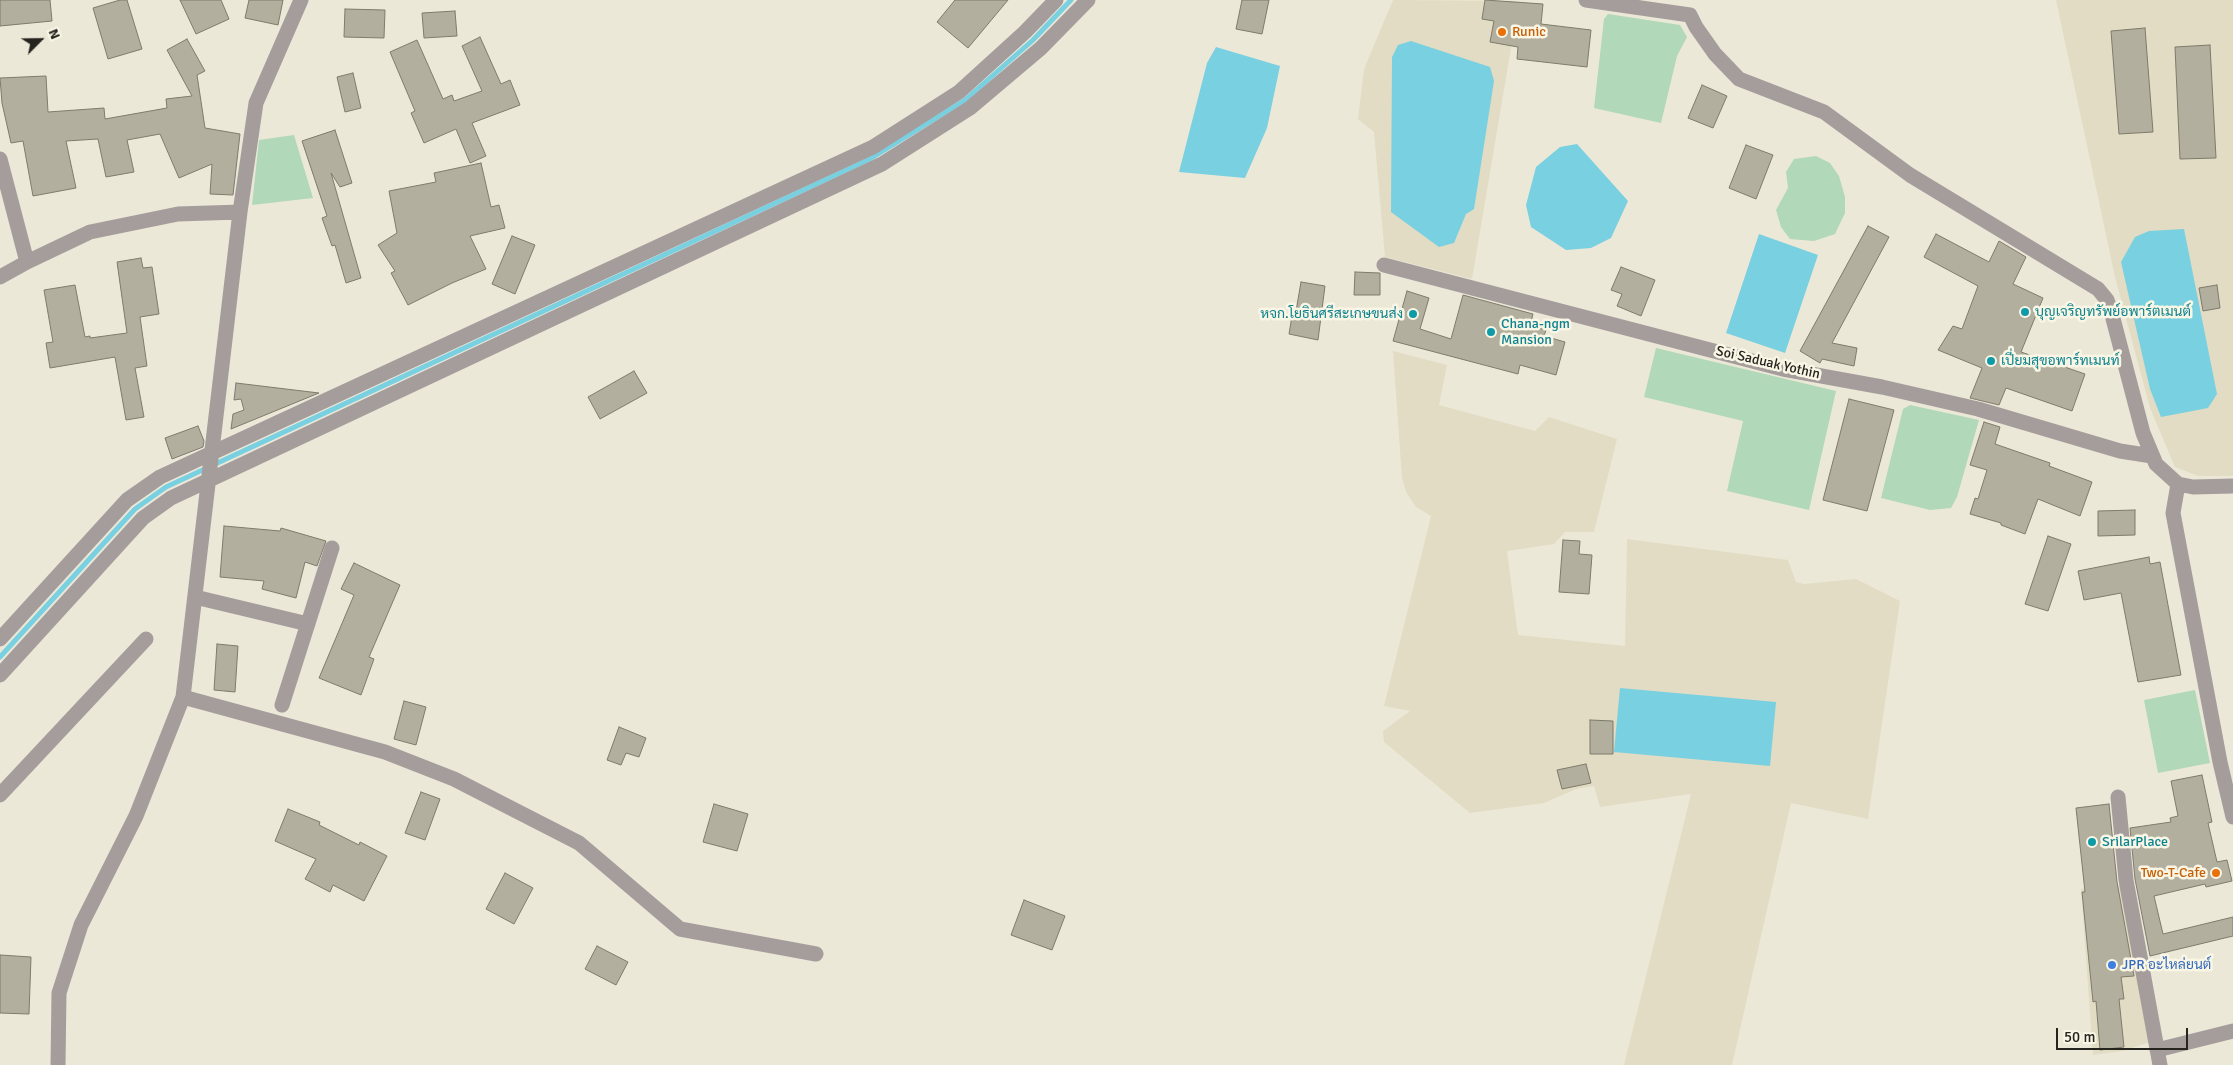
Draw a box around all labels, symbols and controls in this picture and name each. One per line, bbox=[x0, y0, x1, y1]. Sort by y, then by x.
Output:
north arrow bbox=[15, 15, 65, 65]
place label: Runic bbox=[1512, 24, 1546, 40]
text: N bbox=[45, 26, 64, 42]
marker: Runic bbox=[1496, 26, 1508, 38]
place label: บุญเจริญทรัพย์อพาร์ตเมนต์ bbox=[2035, 304, 2191, 320]
place label: หจก.โยธินศรีสะเกษขนส่ง bbox=[1260, 306, 1403, 322]
marker: บุญเจริญทรัพย์อพาร์ตเมนต์ bbox=[2019, 306, 2031, 318]
marker: หจก.โยธินศรีสะเกษขนส่ง bbox=[1407, 308, 1419, 320]
place label: Chana-ngm Mansion bbox=[1501, 316, 1570, 348]
marker: Chana-ngm Mansion bbox=[1485, 326, 1497, 338]
street label: Soi Saduak Yothin bbox=[1714, 343, 1822, 383]
place label: เปี่ยมสุขอพาร์ทเมนท์ bbox=[2001, 353, 2120, 369]
marker: เปี่ยมสุขอพาร์ทเมนท์ bbox=[1985, 355, 1997, 367]
place label: SrilarPlace bbox=[2102, 834, 2168, 850]
marker: SrilarPlace bbox=[2086, 836, 2098, 848]
place label: Two-T-Cafe bbox=[2141, 865, 2206, 881]
marker: Two-T-Cafe bbox=[2210, 867, 2222, 879]
place label: JPR อะไหล่ยนต์ bbox=[2122, 957, 2211, 973]
marker: JPR อะไหล่ยนต์ bbox=[2106, 959, 2118, 971]
scale bar bbox=[2058, 1018, 2190, 1050]
text: 50 m bbox=[2064, 1028, 2095, 1046]

